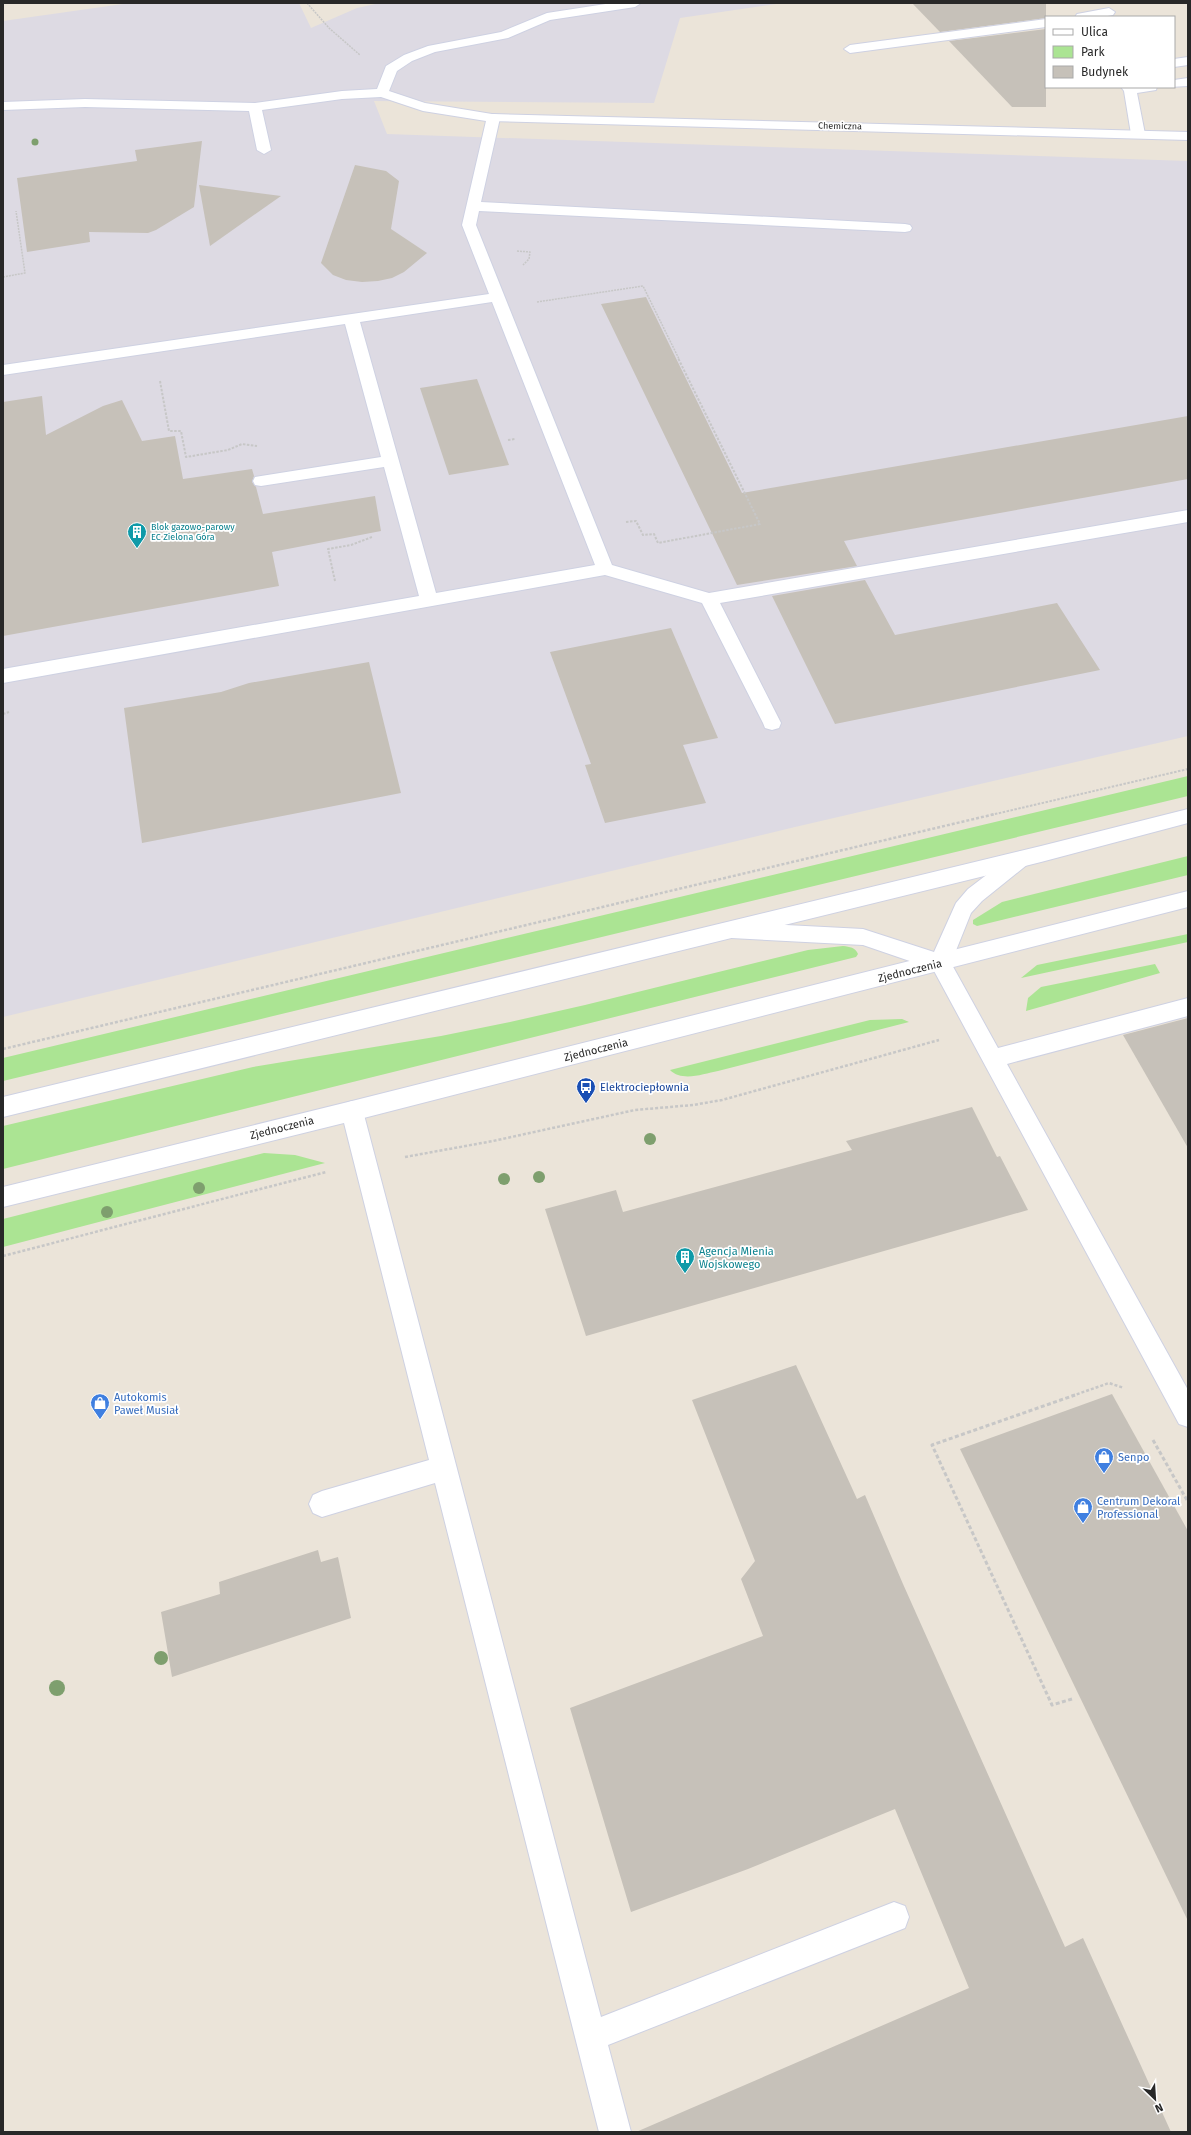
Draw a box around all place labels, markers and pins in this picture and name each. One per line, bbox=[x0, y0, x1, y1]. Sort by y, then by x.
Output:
building icon: Blok gazowo-parowy EC Zielona Góra bbox=[126, 521, 148, 549]
place label: Blok gazowo-parowy EC Zielona Góra bbox=[151, 522, 235, 542]
bus stop icon: Elektrociepłownia bbox=[575, 1076, 597, 1104]
place label: Elektrociepłownia bbox=[600, 1081, 689, 1094]
place label: Agencja Mienia Wojskowego bbox=[699, 1245, 774, 1271]
building icon: Agencja Mienia Wojskowego bbox=[674, 1246, 696, 1274]
place label: Autokomis Paweł Musiał bbox=[114, 1391, 179, 1417]
shop icon: Autokomis Paweł Musiał bbox=[89, 1392, 111, 1420]
shop icon: Senpo bbox=[1093, 1446, 1115, 1474]
place label: Senpo bbox=[1118, 1451, 1149, 1464]
place label: Centrum Dekoral Professional bbox=[1097, 1495, 1180, 1521]
shop icon: Centrum Dekoral Professional bbox=[1072, 1496, 1094, 1524]

